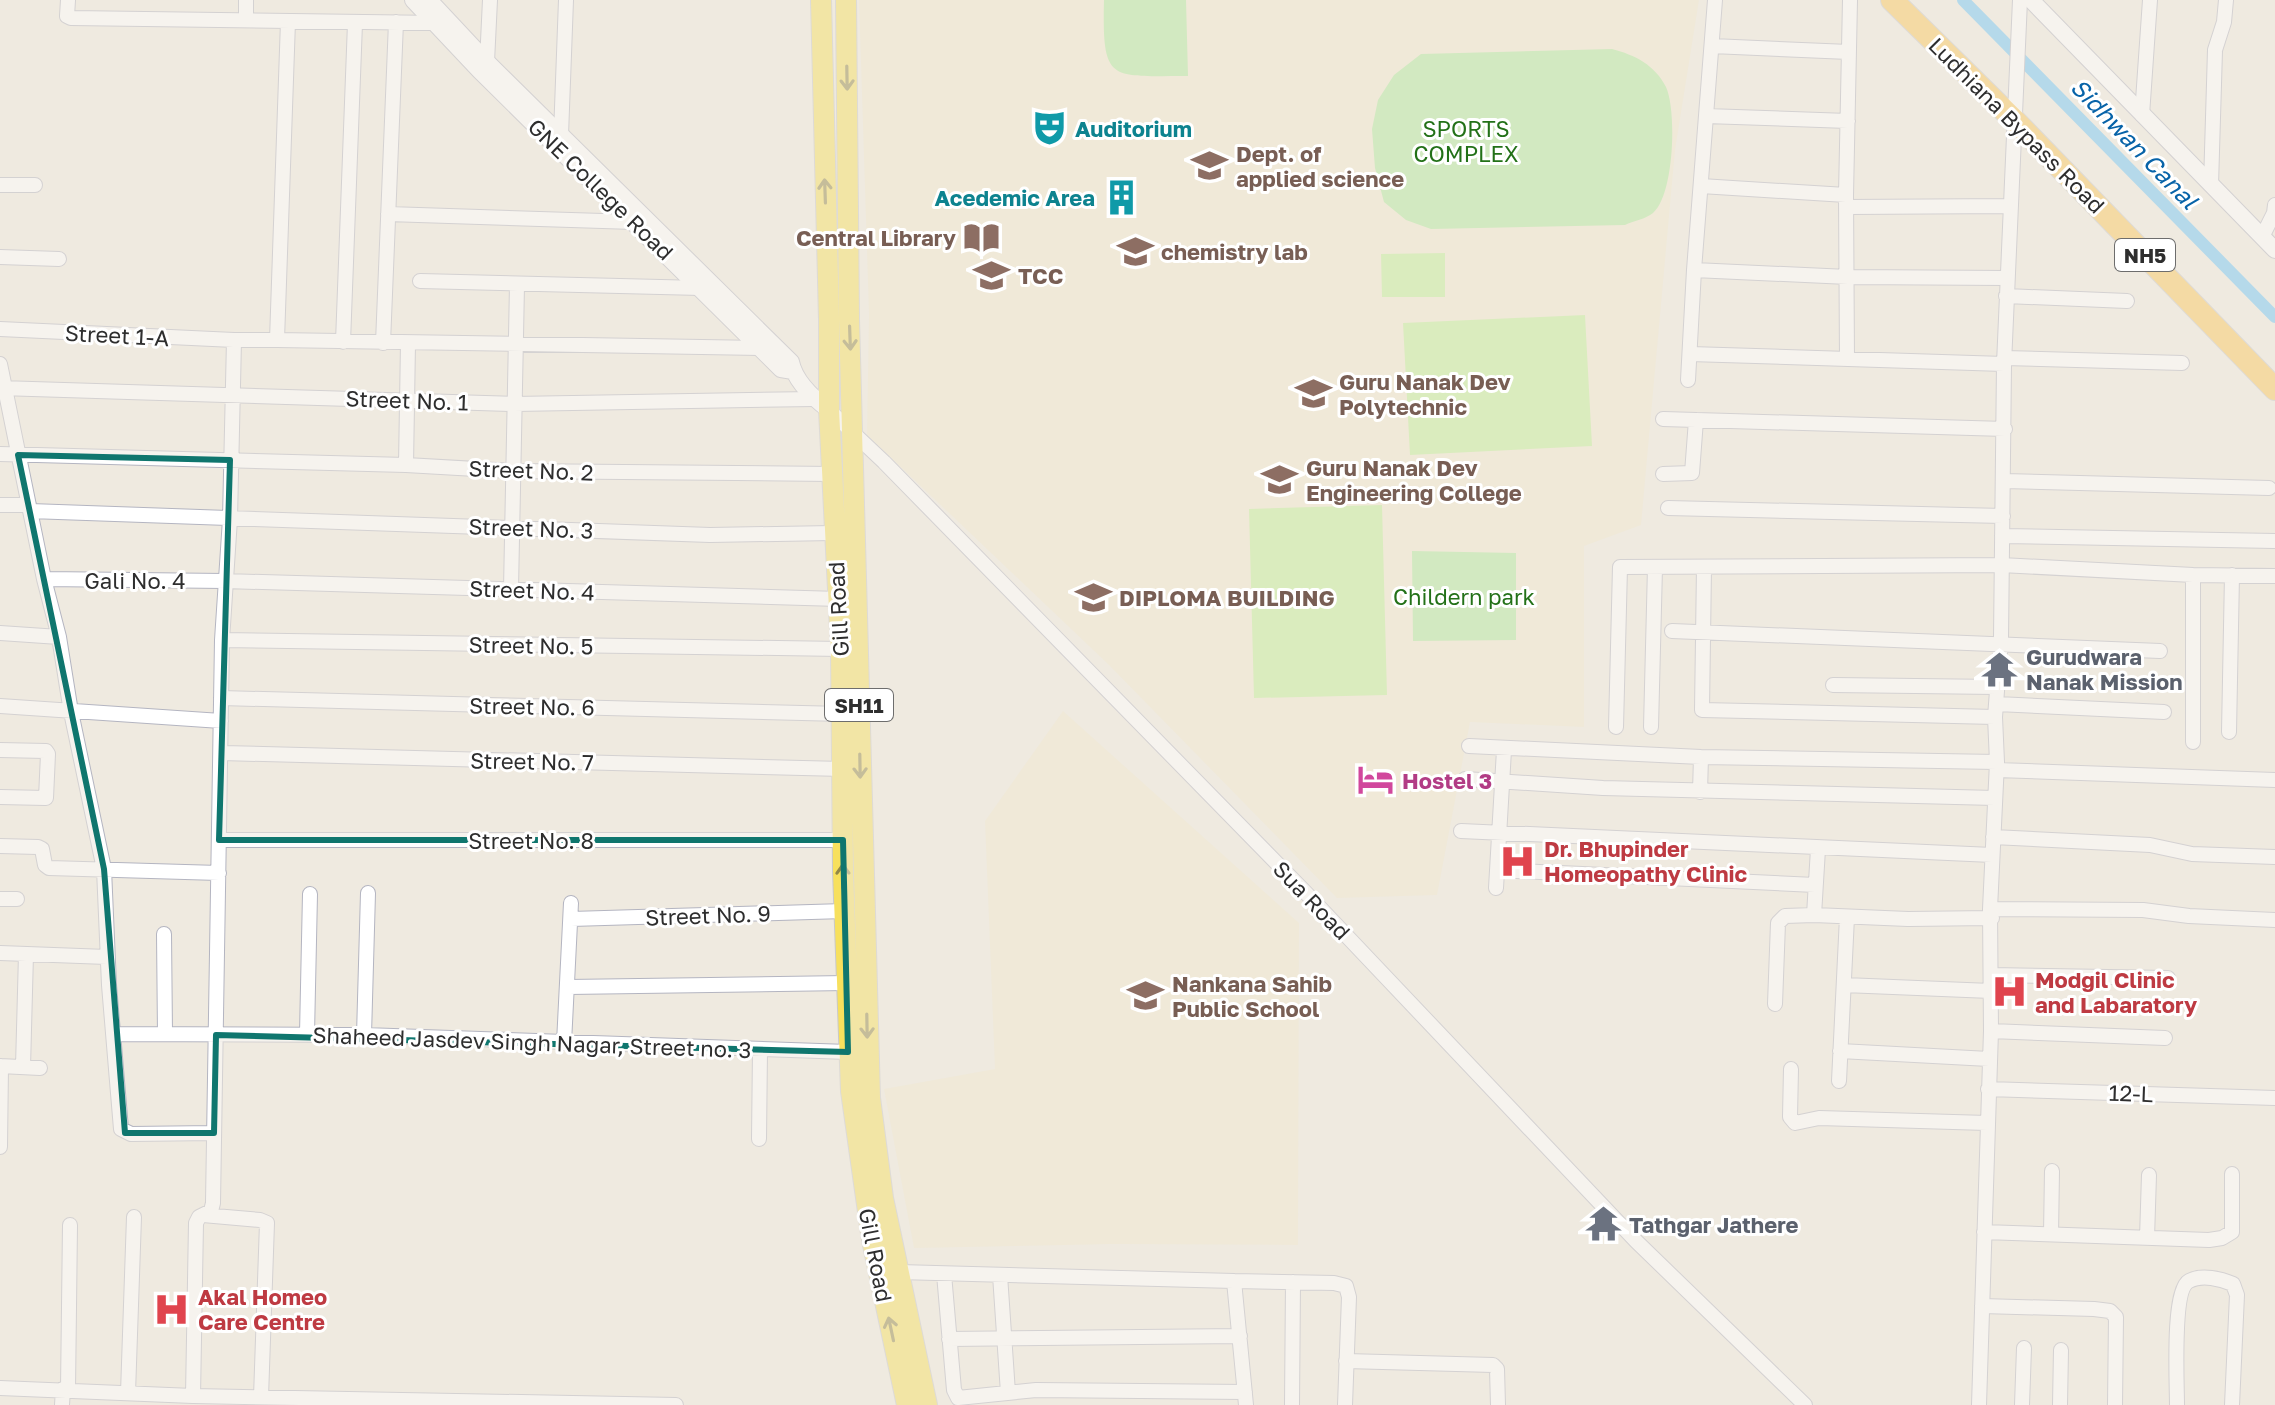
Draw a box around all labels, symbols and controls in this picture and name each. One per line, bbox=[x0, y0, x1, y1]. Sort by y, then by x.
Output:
street label: Ludhiana Bypass Road bbox=[1923, 31, 2111, 219]
one-way arrow bbox=[839, 64, 855, 91]
water label: Sidhwan Canal bbox=[2065, 72, 2205, 215]
theatre icon: Auditorium bbox=[1030, 109, 1068, 147]
street label: GNE College Road bbox=[523, 113, 679, 265]
place label: Auditorium bbox=[1075, 115, 1192, 142]
park label: SPORTS COMPLEX bbox=[1413, 115, 1519, 167]
place label: Dept. of applied science bbox=[1236, 140, 1404, 192]
school or university icon: Dept. of applied science bbox=[1191, 147, 1229, 185]
one-way arrow bbox=[817, 178, 832, 205]
building icon: Acedemic Area bbox=[1102, 178, 1140, 216]
place label: Acedemic Area bbox=[934, 184, 1095, 211]
library icon: Central Library bbox=[963, 218, 1001, 256]
place label: Central Library bbox=[796, 224, 956, 251]
school or university icon: chemistry lab bbox=[1116, 232, 1154, 270]
place label: chemistry lab bbox=[1161, 238, 1308, 265]
road number: NH5 bbox=[2115, 239, 2175, 271]
school or university icon: TCC bbox=[973, 256, 1011, 294]
place label: TCC bbox=[1018, 262, 1063, 289]
street label: Street 1-A bbox=[64, 319, 170, 351]
one-way arrow bbox=[842, 324, 857, 351]
place label: Guru Nanak Dev Polytechnic bbox=[1339, 368, 1511, 420]
school or university icon: Guru Nanak Dev Polytechnic bbox=[1294, 375, 1332, 413]
street label: Street No. 1 bbox=[345, 384, 469, 416]
street label: Street No. 2 bbox=[468, 454, 594, 486]
place label: Guru Nanak Dev Engineering College bbox=[1306, 454, 1522, 506]
school or university icon: Guru Nanak Dev Engineering College bbox=[1261, 461, 1299, 499]
street label: Street No. 3 bbox=[468, 512, 594, 544]
street label: Gill Road bbox=[822, 561, 854, 657]
street label: Gali No. 4 bbox=[84, 567, 186, 594]
street label: Street No. 4 bbox=[469, 574, 595, 606]
school or university icon: DIPLOMA BUILDING bbox=[1074, 578, 1112, 616]
park label: Childern park bbox=[1393, 583, 1535, 610]
place label: DIPLOMA BUILDING bbox=[1119, 584, 1335, 611]
street label: Street No. 5 bbox=[468, 630, 594, 660]
place label: Gurudwara Nanak Mission bbox=[2026, 643, 2183, 695]
temple icon: Gurudwara Nanak Mission bbox=[1981, 650, 2019, 688]
road number: SH11 bbox=[825, 689, 893, 721]
street label: Street No. 6 bbox=[469, 691, 595, 721]
street label: Street No. 7 bbox=[470, 746, 594, 776]
one-way arrow bbox=[853, 752, 868, 779]
hotel icon: Hostel 3 bbox=[1357, 761, 1395, 799]
place label: Hostel 3 bbox=[1402, 767, 1492, 794]
street label: Street No. 8 bbox=[468, 827, 594, 854]
place label: Dr. Bhupinder Homeopathy Clinic bbox=[1544, 835, 1747, 887]
hospital icon: Dr. Bhupinder Homeopathy Clinic bbox=[1499, 842, 1537, 880]
street label: Sua Road bbox=[1268, 855, 1356, 945]
one-way arrow bbox=[836, 863, 851, 890]
street label: Street No. 9 bbox=[645, 899, 771, 931]
place label: Modgil Clinic and Labaratory bbox=[2035, 966, 2197, 1018]
place label: Nankana Sahib Public School bbox=[1172, 970, 1332, 1022]
hospital icon: Modgil Clinic and Labaratory bbox=[1990, 973, 2028, 1011]
school or university icon: Nankana Sahib Public School bbox=[1127, 977, 1165, 1015]
one-way arrow bbox=[859, 1012, 875, 1039]
street label: Shaheed Jasdev Singh Nagar, Street no. 3 bbox=[312, 1021, 752, 1063]
street label: 12-L bbox=[2108, 1079, 2154, 1107]
temple icon: Tathgar Jathere bbox=[1584, 1205, 1622, 1243]
street label: Gill Road bbox=[854, 1206, 898, 1304]
place label: Tathgar Jathere bbox=[1629, 1211, 1798, 1238]
place label: Akal Homeo Care Centre bbox=[198, 1283, 327, 1335]
hospital icon: Akal Homeo Care Centre bbox=[153, 1290, 191, 1328]
one-way arrow bbox=[883, 1316, 898, 1342]

